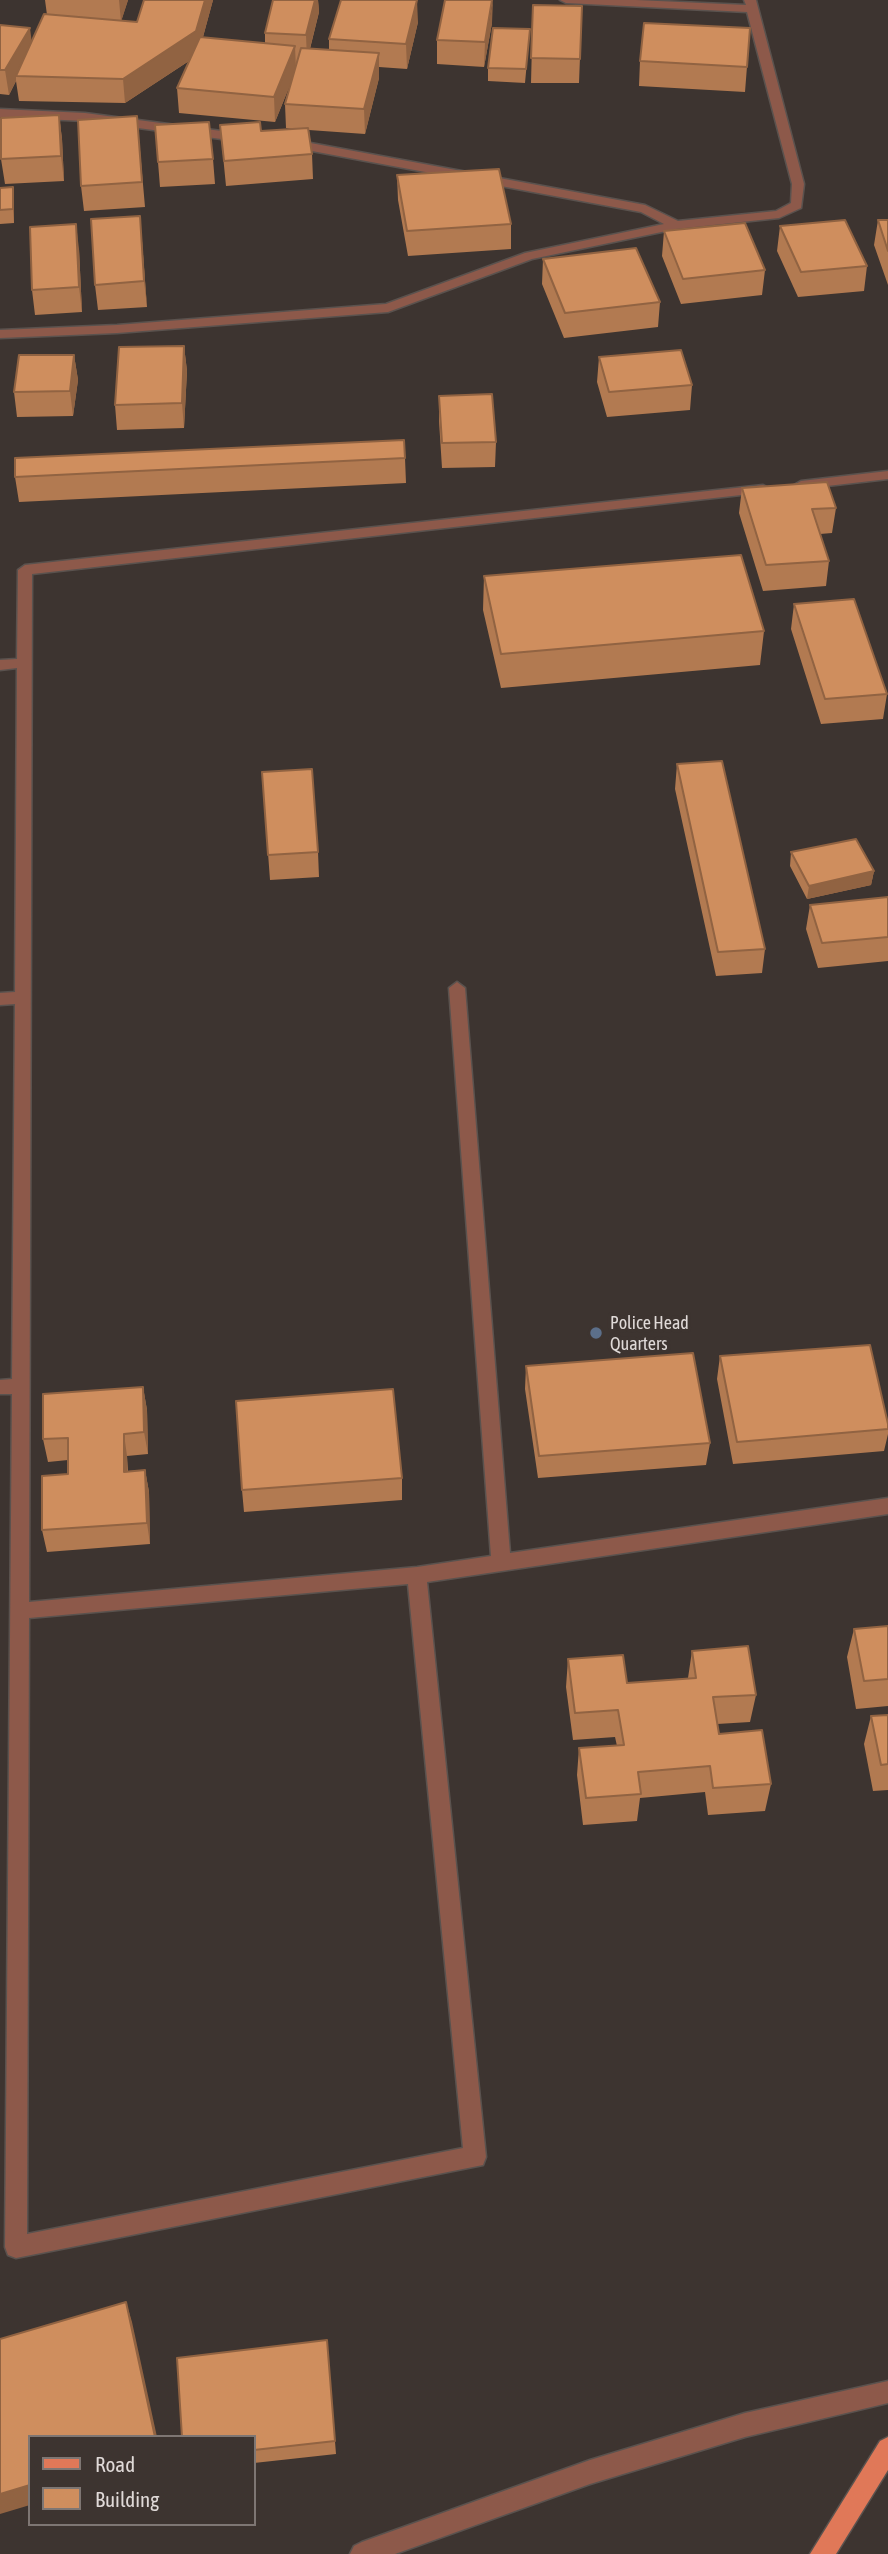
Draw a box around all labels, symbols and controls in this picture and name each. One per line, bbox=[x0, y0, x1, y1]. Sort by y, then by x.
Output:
place label: Police Head Quarters bbox=[610, 1312, 689, 1354]
marker: Police Head Quarters bbox=[588, 1325, 604, 1341]
legend bbox=[28, 2435, 256, 2526]
text: Road bbox=[95, 2452, 135, 2476]
text: Building bbox=[95, 2487, 159, 2511]

